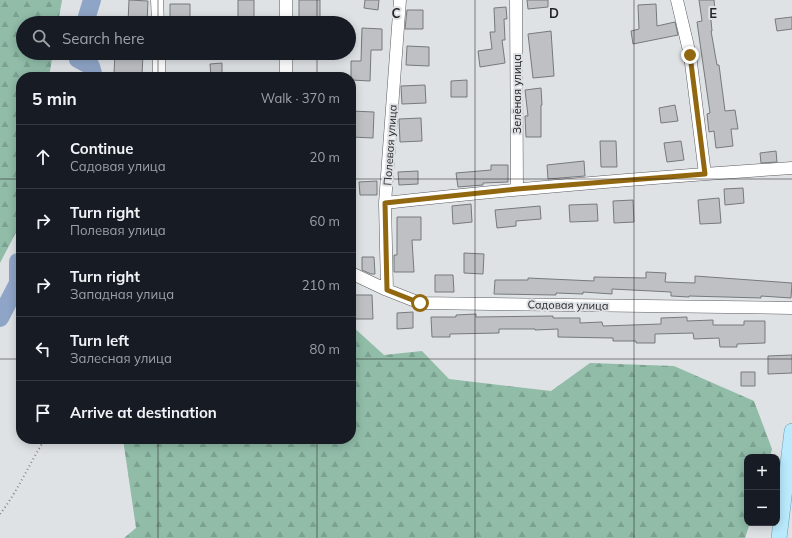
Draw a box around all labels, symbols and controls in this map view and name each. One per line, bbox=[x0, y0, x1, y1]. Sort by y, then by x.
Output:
text: C bbox=[392, 5, 401, 21]
text: D bbox=[549, 5, 559, 21]
text: E bbox=[709, 5, 717, 21]
search box bbox=[16, 16, 356, 60]
icon: search bbox=[30, 27, 52, 49]
text: Search here bbox=[62, 29, 144, 48]
route end bbox=[681, 46, 699, 64]
street label: Зелёная улица bbox=[510, 54, 524, 134]
text: 5 min bbox=[32, 88, 77, 109]
text: Walk · 370 m bbox=[261, 90, 340, 106]
street label: Полевая улица bbox=[380, 104, 400, 186]
text: Continue bbox=[70, 139, 133, 158]
icon: ahead bbox=[32, 146, 54, 168]
text: 20 m bbox=[310, 149, 340, 165]
text: Садовая улица bbox=[70, 158, 166, 174]
text: Turn right bbox=[70, 203, 140, 222]
icon: right bbox=[32, 210, 54, 232]
text: 60 m bbox=[310, 213, 340, 229]
text: Полевая улица bbox=[70, 222, 166, 238]
text: Turn right bbox=[70, 267, 140, 286]
icon: right bbox=[32, 274, 54, 296]
text: 210 m bbox=[302, 277, 340, 293]
text: Западная улица bbox=[70, 286, 174, 302]
route start bbox=[411, 294, 429, 312]
street label: Садовая улица bbox=[527, 297, 609, 313]
text: Turn left bbox=[70, 331, 129, 350]
icon: left bbox=[32, 338, 54, 360]
text: 80 m bbox=[310, 341, 340, 357]
text: Залесная улица bbox=[70, 350, 172, 366]
icon: arrive bbox=[32, 402, 54, 424]
text: Arrive at destination bbox=[70, 403, 217, 422]
map controls bbox=[744, 454, 780, 526]
button: + bbox=[744, 454, 780, 490]
button: − bbox=[744, 490, 780, 526]

